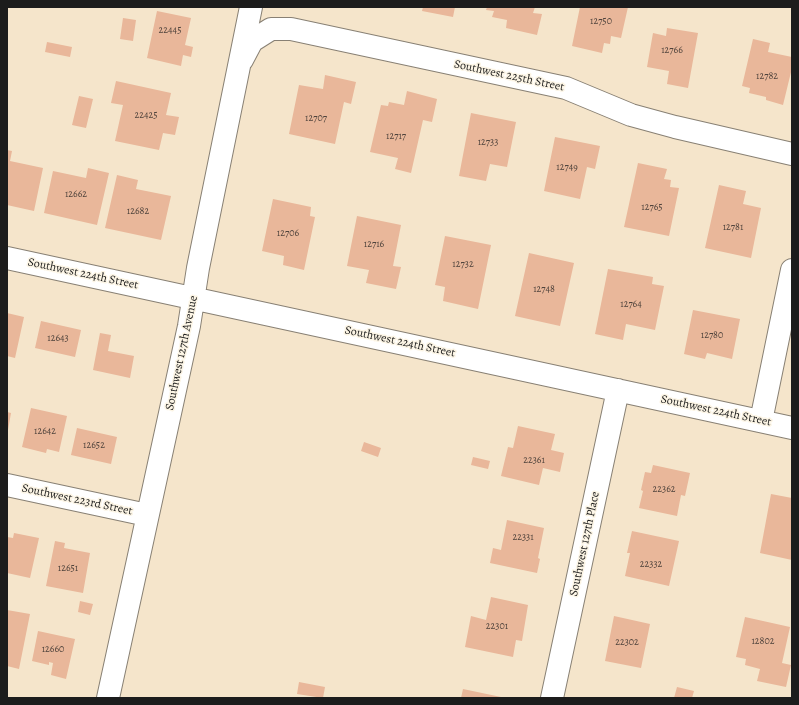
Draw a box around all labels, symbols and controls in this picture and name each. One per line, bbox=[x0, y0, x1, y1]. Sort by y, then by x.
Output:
house number: 12750 bbox=[590, 16, 612, 28]
house number: 22445 bbox=[159, 25, 181, 37]
house number: 12766 bbox=[661, 45, 683, 57]
street label: Southwest 225th Street bbox=[453, 57, 565, 95]
house number: 12782 bbox=[756, 71, 778, 83]
house number: 22425 bbox=[134, 110, 158, 122]
house number: 12707 bbox=[305, 113, 327, 125]
house number: 12717 bbox=[386, 131, 406, 143]
house number: 12733 bbox=[478, 137, 498, 149]
house number: 12749 bbox=[556, 162, 578, 174]
house number: 12662 bbox=[65, 189, 87, 201]
house number: 12765 bbox=[641, 202, 663, 214]
house number: 12682 bbox=[127, 206, 149, 218]
house number: 12781 bbox=[723, 222, 743, 234]
house number: 12706 bbox=[277, 228, 299, 240]
house number: 12716 bbox=[364, 239, 384, 251]
street label: Southwest 224th Street bbox=[26, 255, 140, 293]
house number: 12732 bbox=[452, 259, 474, 271]
house number: 12748 bbox=[533, 284, 555, 296]
street label: Southwest 127th Avenue bbox=[163, 294, 201, 412]
house number: 12764 bbox=[620, 299, 642, 311]
street label: Southwest 224th Street bbox=[343, 323, 457, 361]
house number: 12780 bbox=[701, 330, 723, 342]
house number: 12643 bbox=[47, 333, 69, 345]
street label: Southwest 224th Street bbox=[659, 392, 773, 430]
house number: 12642 bbox=[34, 426, 56, 438]
house number: 12652 bbox=[83, 440, 105, 452]
house number: 22361 bbox=[523, 455, 545, 467]
street label: Southwest 223rd Street bbox=[20, 481, 134, 519]
house number: 22362 bbox=[652, 484, 676, 496]
street label: Southwest 127th Place bbox=[567, 490, 603, 598]
house number: 22331 bbox=[512, 532, 534, 544]
house number: 22332 bbox=[640, 559, 662, 571]
house number: 12651 bbox=[58, 563, 78, 575]
house number: 22301 bbox=[486, 621, 508, 633]
house number: 12802 bbox=[751, 636, 775, 648]
house number: 22302 bbox=[615, 637, 639, 649]
house number: 12660 bbox=[42, 644, 64, 656]

